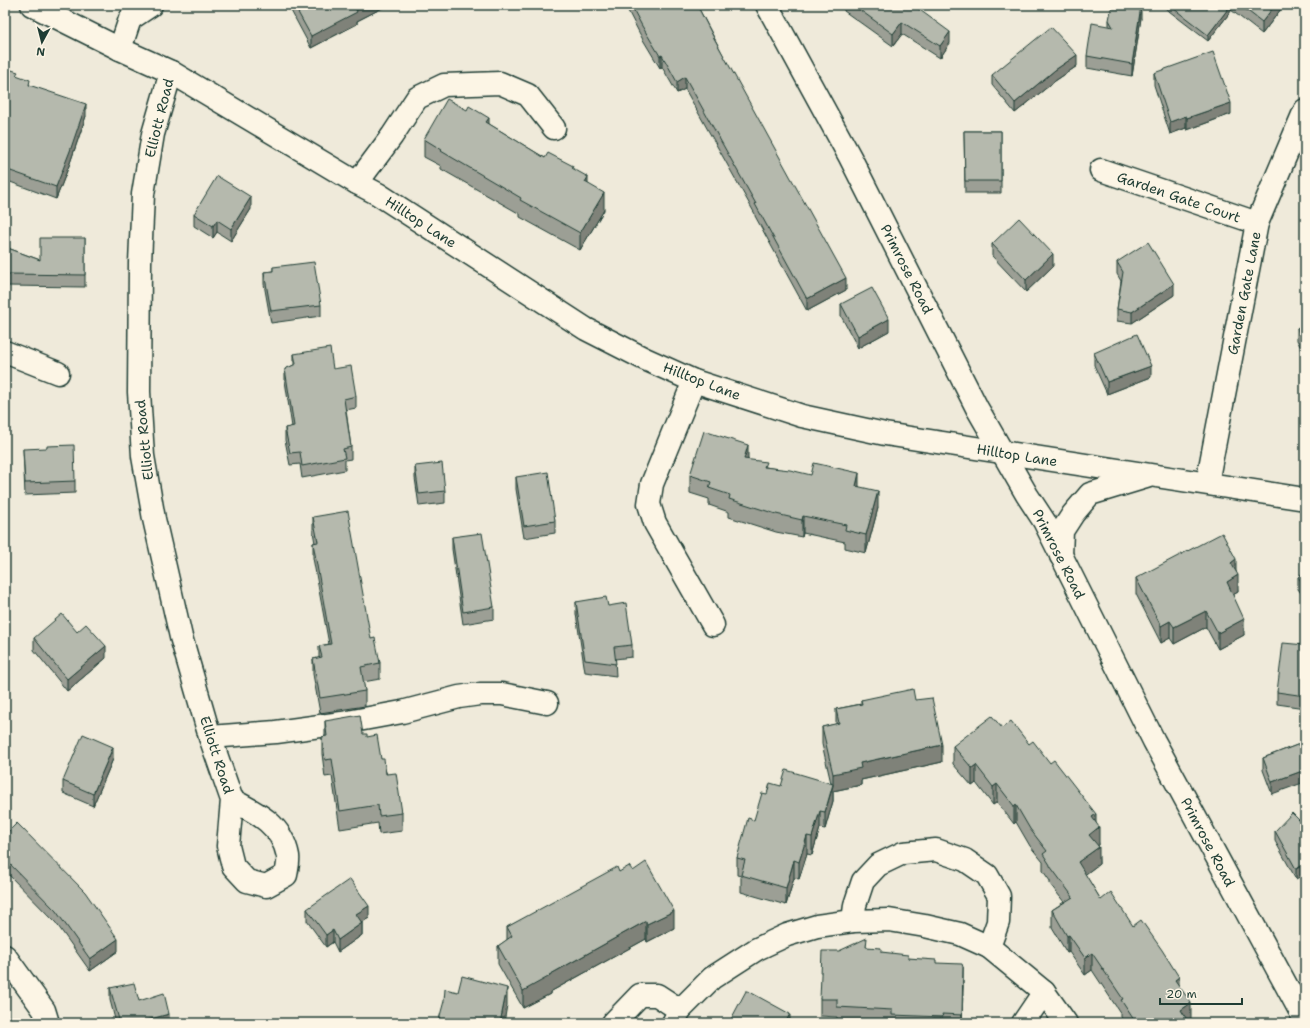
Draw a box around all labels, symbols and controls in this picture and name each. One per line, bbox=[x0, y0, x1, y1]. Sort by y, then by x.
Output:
north arrow bbox=[22, 22, 62, 62]
text: N bbox=[35, 43, 46, 59]
street label: Elliott Road bbox=[140, 76, 178, 159]
street label: Garden Gate Court bbox=[1115, 167, 1243, 227]
street label: Hilltop Lane bbox=[382, 192, 460, 252]
street label: Primrose Road bbox=[877, 221, 937, 317]
street label: Garden Gate Lane bbox=[1223, 230, 1265, 356]
street label: Hilltop Lane bbox=[661, 358, 743, 404]
street label: Elliott Road bbox=[131, 399, 157, 481]
street label: Hilltop Lane bbox=[975, 440, 1059, 470]
street label: Primrose Road bbox=[1029, 506, 1089, 602]
street label: Elliott Road bbox=[196, 714, 238, 796]
street label: Primrose Road bbox=[1177, 794, 1239, 890]
scale bar bbox=[1160, 980, 1242, 1006]
text: 20 m bbox=[1166, 986, 1197, 1002]

